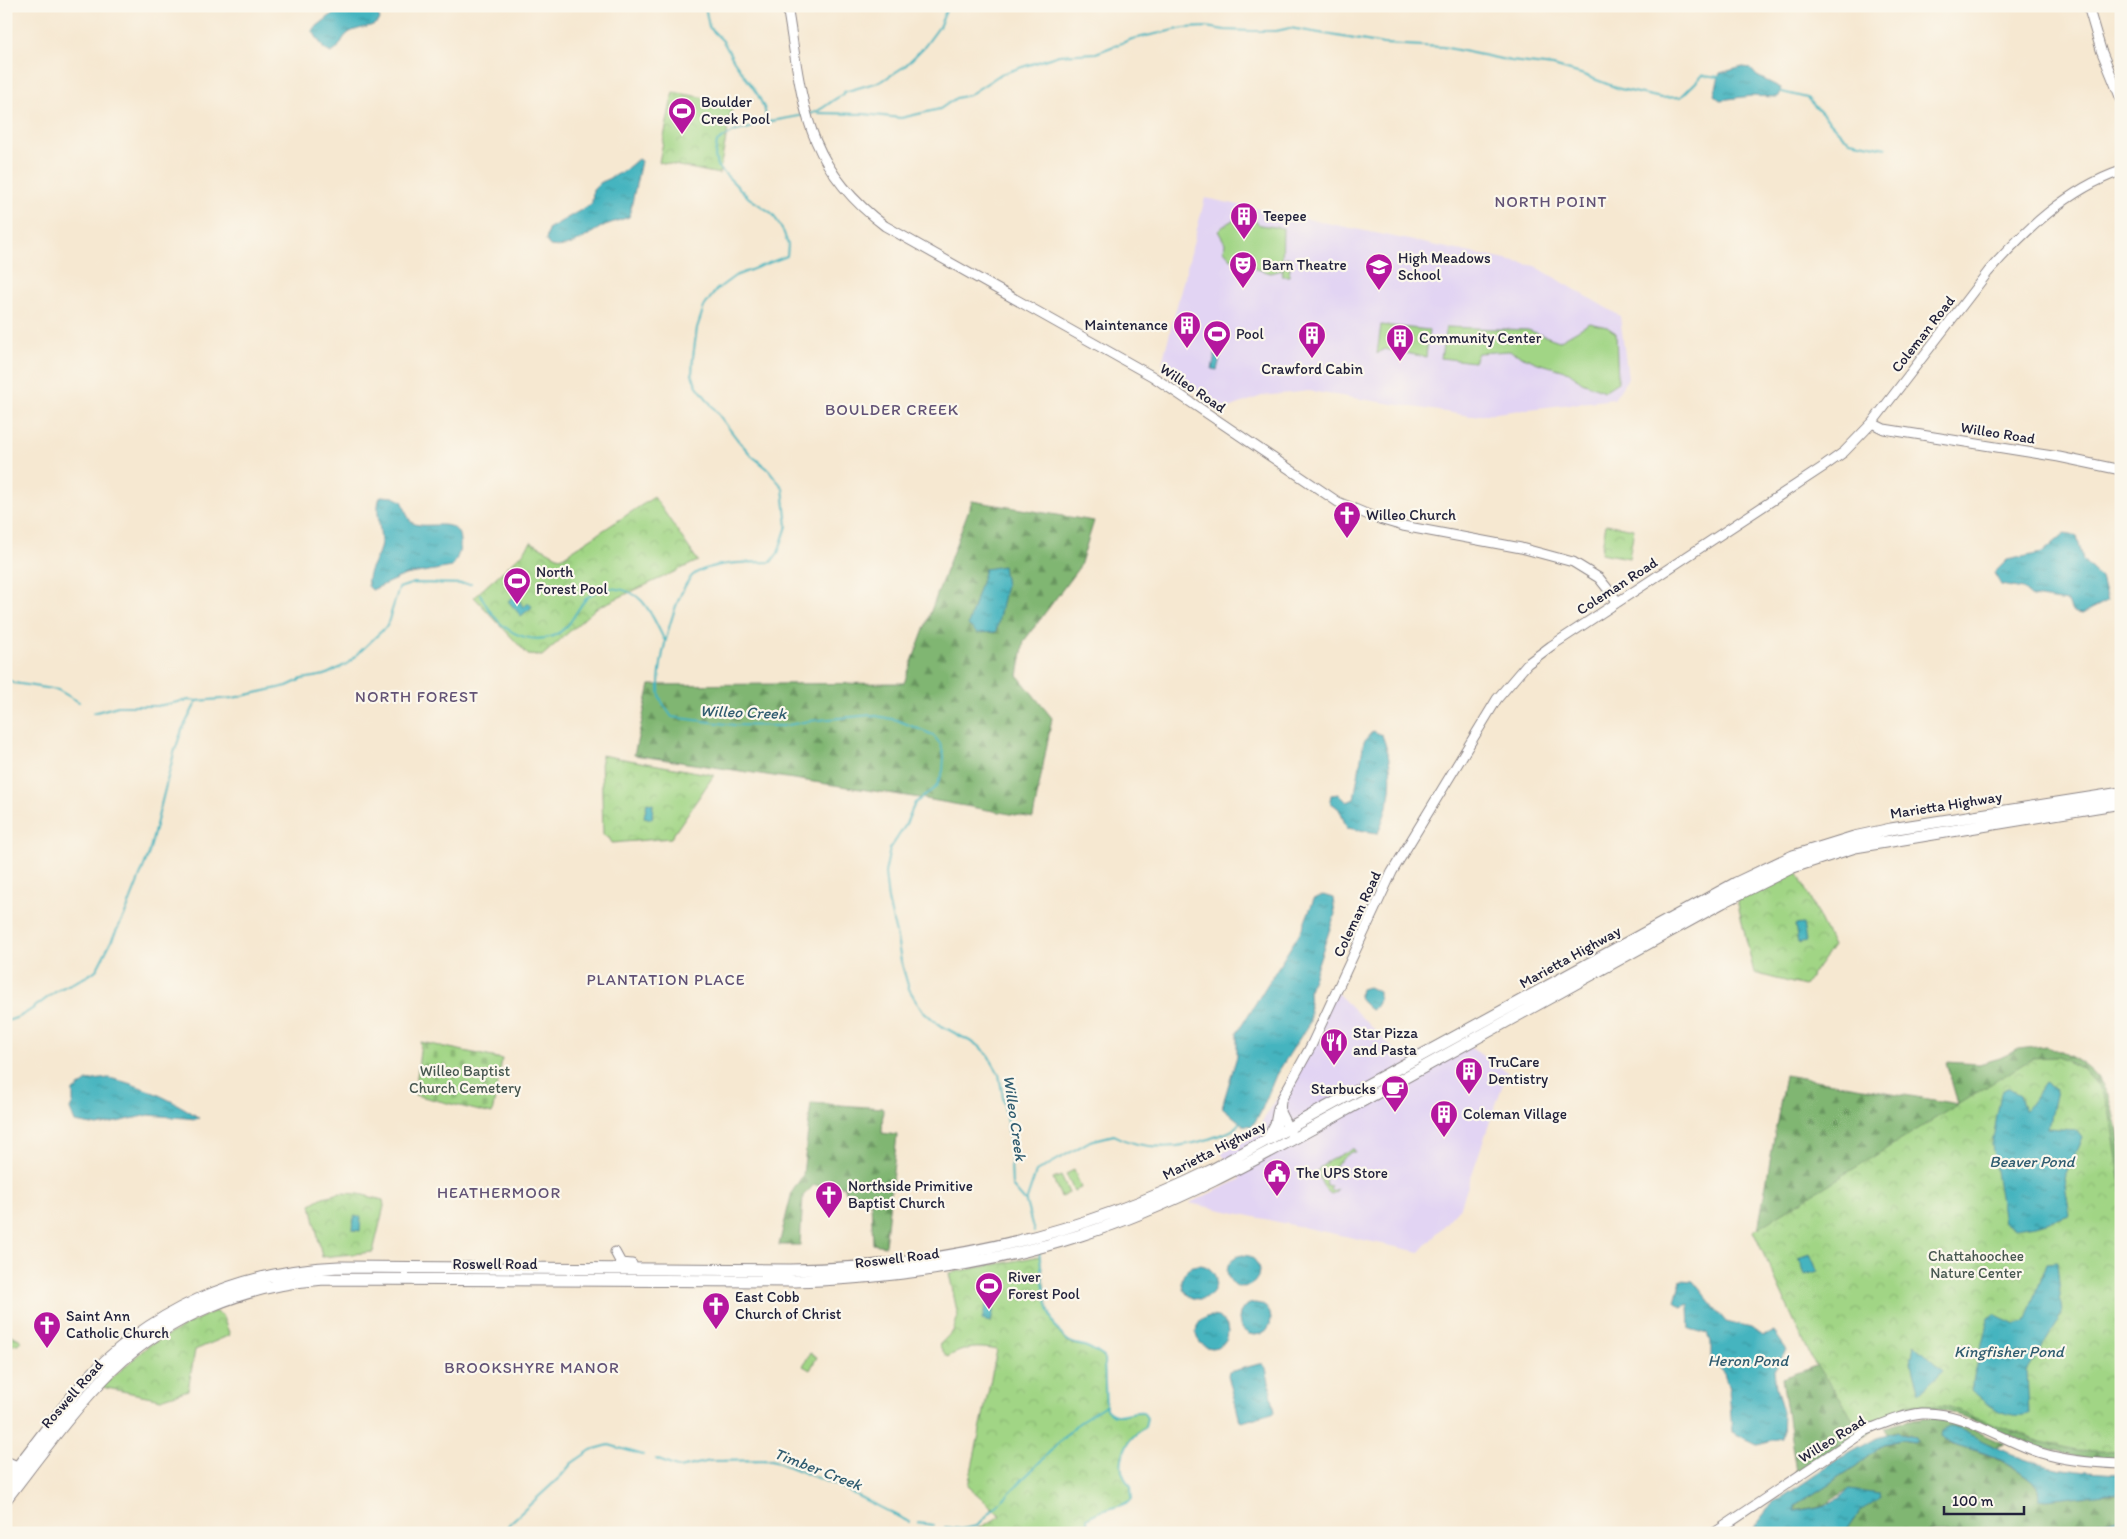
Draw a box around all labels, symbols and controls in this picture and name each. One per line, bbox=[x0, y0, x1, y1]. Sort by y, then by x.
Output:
place label: Boulder Creek Pool bbox=[701, 93, 771, 128]
sports icon: Boulder Creek Pool bbox=[667, 96, 697, 135]
district label: NORTH POINT bbox=[1494, 192, 1608, 211]
building icon: Teepee bbox=[1229, 201, 1259, 240]
place label: Teepee bbox=[1263, 207, 1307, 225]
place label: High Meadows School bbox=[1398, 249, 1491, 284]
theatre icon: Barn Theatre bbox=[1228, 250, 1258, 289]
school or university icon: High Meadows School bbox=[1364, 252, 1394, 291]
place label: Barn Theatre bbox=[1262, 256, 1347, 274]
street label: Coleman Road bbox=[1887, 291, 1959, 376]
building icon: Maintenance bbox=[1172, 310, 1202, 349]
place label: Maintenance bbox=[1084, 316, 1168, 334]
sports icon: Pool bbox=[1202, 319, 1232, 358]
building icon: Crawford Cabin bbox=[1297, 320, 1327, 359]
building icon: Community Center bbox=[1385, 323, 1415, 362]
place label: Pool bbox=[1236, 325, 1264, 343]
place label: Community Center bbox=[1419, 329, 1542, 347]
street label: Willeo Road bbox=[1157, 359, 1230, 417]
place label: Crawford Cabin bbox=[1261, 360, 1363, 378]
district label: BOULDER CREEK bbox=[825, 400, 959, 419]
street label: Willeo Road bbox=[1959, 418, 2037, 448]
church icon: Willeo Church bbox=[1332, 500, 1362, 539]
place label: Willeo Church bbox=[1366, 506, 1456, 524]
street label: Coleman Road bbox=[1573, 553, 1661, 619]
place label: North Forest Pool bbox=[536, 563, 609, 598]
sports icon: North Forest Pool bbox=[502, 566, 532, 605]
district label: NORTH FOREST bbox=[355, 687, 479, 706]
water label: Willeo Creek bbox=[700, 701, 787, 723]
street label: Marietta Highway bbox=[1889, 787, 2003, 823]
street label: Coleman Road bbox=[1329, 868, 1385, 960]
street label: Marietta Highway bbox=[1516, 922, 1624, 992]
district label: PLANTATION PLACE bbox=[586, 970, 746, 989]
place label: Star Pizza and Pasta bbox=[1353, 1024, 1418, 1059]
restaurant icon: Star Pizza and Pasta bbox=[1319, 1027, 1349, 1066]
place label: TruCare Dentistry bbox=[1488, 1053, 1548, 1088]
building icon: TruCare Dentistry bbox=[1454, 1056, 1484, 1095]
park label: Willeo Baptist Church Cemetery bbox=[409, 1062, 521, 1097]
water label: Willeo Creek bbox=[1000, 1074, 1031, 1163]
cafe icon: Starbucks bbox=[1380, 1074, 1410, 1113]
place label: Starbucks bbox=[1311, 1080, 1376, 1098]
building icon: Coleman Village bbox=[1429, 1099, 1459, 1138]
place label: Coleman Village bbox=[1463, 1105, 1567, 1123]
street label: Marietta Highway bbox=[1160, 1116, 1268, 1184]
water label: Beaver Pond bbox=[1989, 1152, 2076, 1171]
public building icon: The UPS Store bbox=[1262, 1158, 1292, 1197]
place label: The UPS Store bbox=[1296, 1164, 1388, 1182]
place label: Northside Primitive Baptist Church bbox=[848, 1177, 973, 1212]
church icon: Northside Primitive Baptist Church bbox=[814, 1180, 844, 1219]
district label: HEATHERMOOR bbox=[437, 1183, 561, 1202]
street label: Roswell Road bbox=[854, 1244, 940, 1272]
park label: Chattahoochee Nature Center bbox=[1928, 1247, 2024, 1282]
street label: Roswell Road bbox=[452, 1255, 538, 1273]
place label: River Forest Pool bbox=[1008, 1268, 1081, 1303]
sports icon: River Forest Pool bbox=[974, 1271, 1004, 1310]
place label: East Cobb Church of Christ bbox=[735, 1288, 842, 1323]
church icon: East Cobb Church of Christ bbox=[701, 1291, 731, 1330]
place label: Saint Ann Catholic Church bbox=[66, 1307, 169, 1342]
church icon: Saint Ann Catholic Church bbox=[32, 1310, 62, 1349]
water label: Kingfisher Pond bbox=[1954, 1342, 2065, 1361]
water label: Heron Pond bbox=[1708, 1351, 1789, 1370]
street label: Roswell Road bbox=[37, 1356, 107, 1432]
district label: BROOKSHYRE MANOR bbox=[444, 1358, 620, 1377]
street label: Willeo Road bbox=[1795, 1411, 1869, 1467]
water label: Timber Creek bbox=[771, 1444, 865, 1495]
scale bar bbox=[1944, 1484, 2024, 1516]
text: 100 m bbox=[1952, 1492, 1994, 1510]

